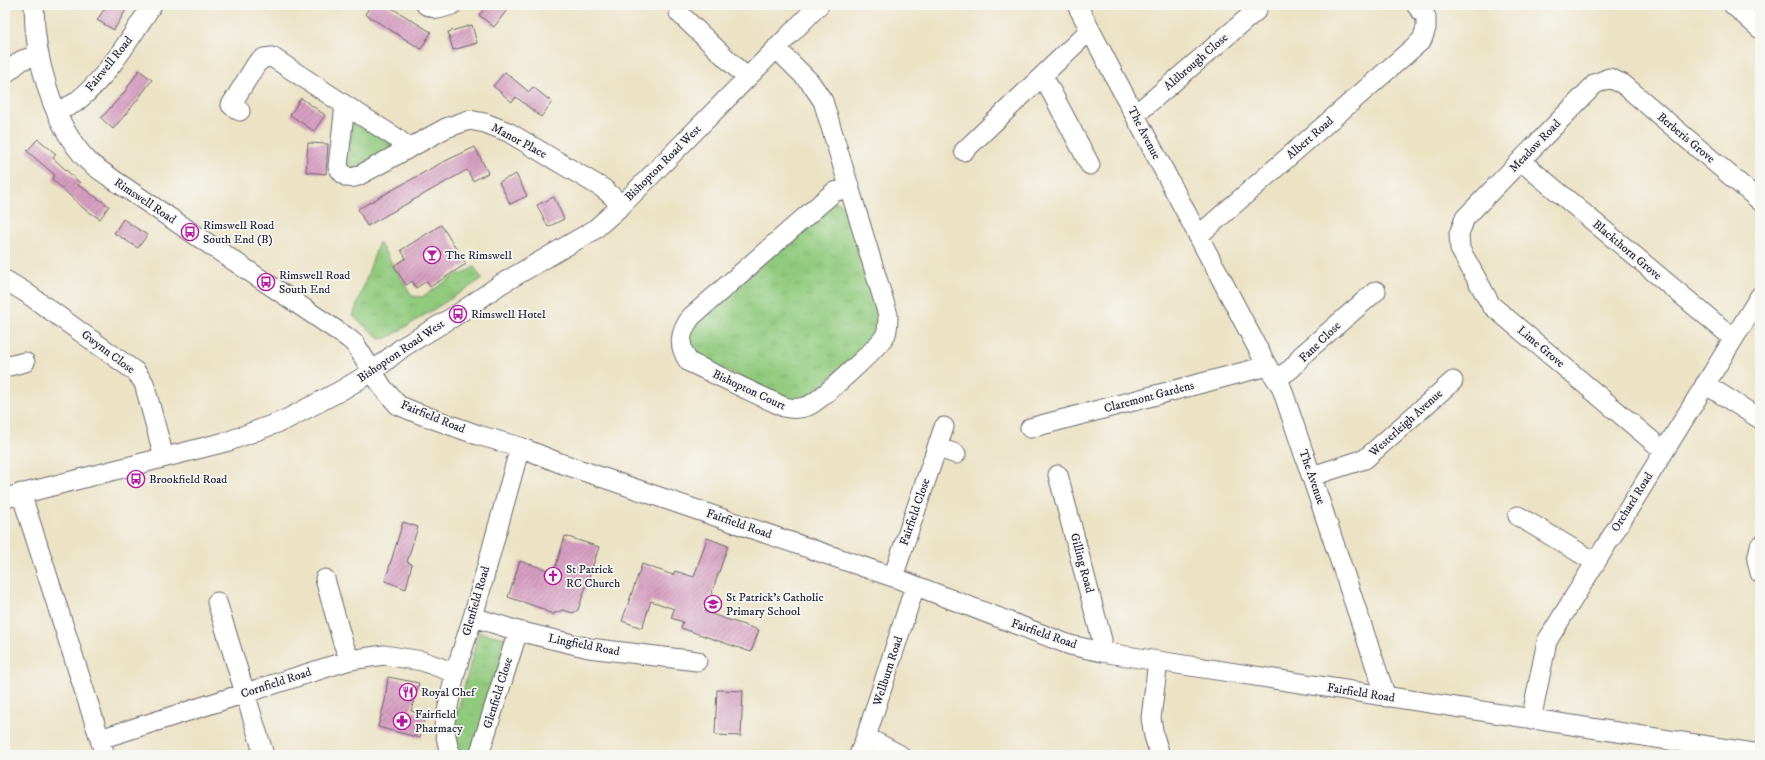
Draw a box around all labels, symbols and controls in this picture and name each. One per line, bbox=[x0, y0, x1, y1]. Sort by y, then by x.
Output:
street label: Aldbrough Close bbox=[1161, 30, 1231, 94]
street label: Fairwell Road bbox=[82, 33, 136, 95]
street label: The Avenue bbox=[1124, 104, 1164, 162]
street label: Berberis Grove bbox=[1654, 110, 1718, 166]
street label: Albert Road bbox=[1283, 113, 1337, 163]
street label: Meadow Road bbox=[1506, 116, 1564, 176]
street label: Manor Place bbox=[489, 120, 549, 162]
street label: Bishopton Road West bbox=[622, 122, 704, 204]
street label: Rimswell Road bbox=[111, 175, 179, 227]
street label: Blackthorn Grove bbox=[1589, 217, 1665, 283]
place label: Rimswell Road South End (B) bbox=[203, 218, 274, 247]
bus stop icon: Rimswell Road South End (B) bbox=[180, 222, 200, 242]
bar icon: The Rimswell bbox=[422, 245, 442, 265]
place label: The Rimswell bbox=[445, 248, 512, 263]
place label: Rimswell Road South End bbox=[279, 268, 350, 297]
bus stop icon: Rimswell Road South End bbox=[256, 272, 276, 292]
bus stop icon: Rimswell Hotel bbox=[448, 304, 468, 324]
place label: Rimswell Hotel bbox=[471, 307, 546, 322]
street label: Bishopton Road West bbox=[355, 316, 448, 386]
street label: Fane Close bbox=[1296, 318, 1344, 366]
street label: Lime Grove bbox=[1514, 323, 1568, 371]
street label: Gwynn Close bbox=[78, 327, 138, 377]
street label: Bishopton Court bbox=[710, 366, 788, 414]
street label: Claremont Gardens bbox=[1102, 378, 1196, 416]
street label: Westerleigh Avenue bbox=[1365, 386, 1446, 461]
street label: Fairfield Road bbox=[398, 397, 468, 437]
street label: The Avenue bbox=[1296, 447, 1328, 507]
bus stop icon: Brookfield Road bbox=[126, 469, 146, 489]
street label: Orchard Road bbox=[1608, 469, 1656, 535]
place label: Brookfield Road bbox=[149, 472, 227, 487]
street label: Fairfield Close bbox=[897, 476, 933, 547]
street label: Fairfield Road bbox=[704, 506, 774, 542]
street label: Gilling Road bbox=[1067, 531, 1097, 595]
place label: St Patrick RC Church bbox=[566, 562, 621, 591]
street label: Glenfield Road bbox=[459, 564, 493, 638]
church icon: St Patrick RC Church bbox=[543, 566, 563, 586]
place label: St Patrick's Catholic Primary School bbox=[726, 590, 824, 619]
school or university icon: St Patrick's Catholic Primary School bbox=[703, 594, 723, 614]
street label: Fairfield Road bbox=[1009, 616, 1079, 652]
street label: Lingfield Road bbox=[547, 631, 621, 659]
street label: Wellburn Road bbox=[869, 634, 906, 709]
street label: Glenfield Close bbox=[480, 656, 516, 730]
street label: Cornfield Road bbox=[239, 665, 313, 701]
street label: Fairfield Road bbox=[1326, 680, 1396, 706]
restaurant icon: Royal Chef bbox=[398, 682, 418, 702]
place label: Royal Chef bbox=[421, 685, 477, 700]
place label: Fairfield Pharmacy bbox=[415, 707, 463, 736]
pharmacy icon: Fairfield Pharmacy bbox=[392, 711, 412, 731]

